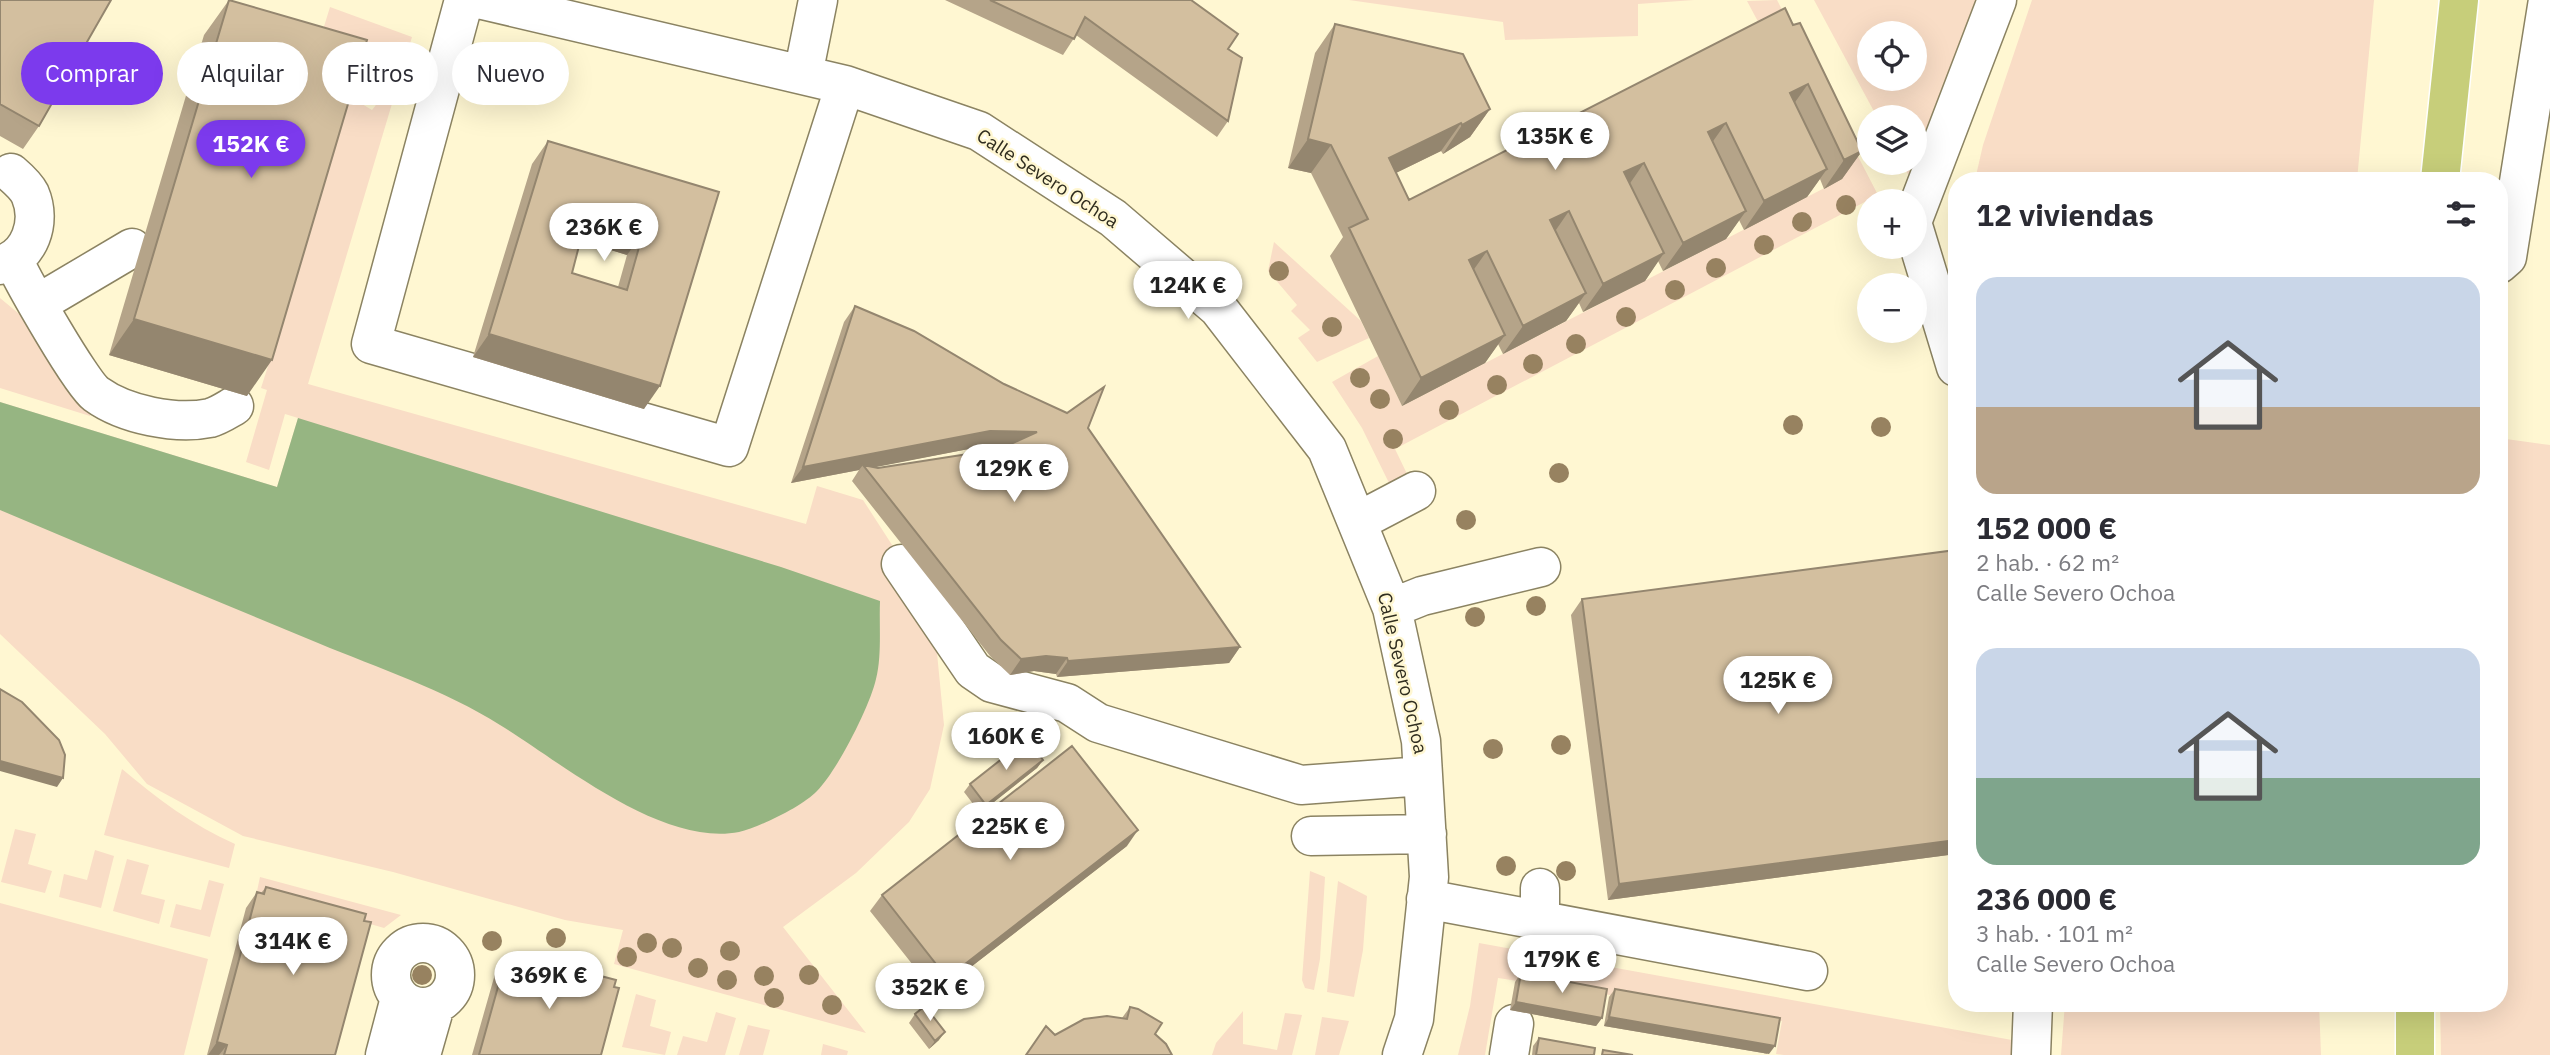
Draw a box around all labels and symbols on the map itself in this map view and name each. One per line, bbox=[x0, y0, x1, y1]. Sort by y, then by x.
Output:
pin: 135K € bbox=[1498, 113, 1612, 172]
pin: 152K € bbox=[194, 120, 308, 180]
street label: Calle Severo Ochoa bbox=[972, 123, 1124, 233]
pin: 236K € bbox=[547, 204, 661, 263]
pin: 124K € bbox=[1131, 262, 1245, 321]
pin: 129K € bbox=[957, 444, 1071, 504]
street label: Calle Severo Ochoa bbox=[1373, 590, 1433, 756]
pin: 125K € bbox=[1721, 656, 1835, 716]
pin: 160K € bbox=[949, 712, 1063, 772]
pin: 225K € bbox=[953, 802, 1067, 862]
pin: 314K € bbox=[236, 918, 350, 977]
pin: 179K € bbox=[1505, 936, 1619, 995]
pin: 369K € bbox=[492, 951, 606, 1011]
pin: 352K € bbox=[873, 964, 987, 1023]

